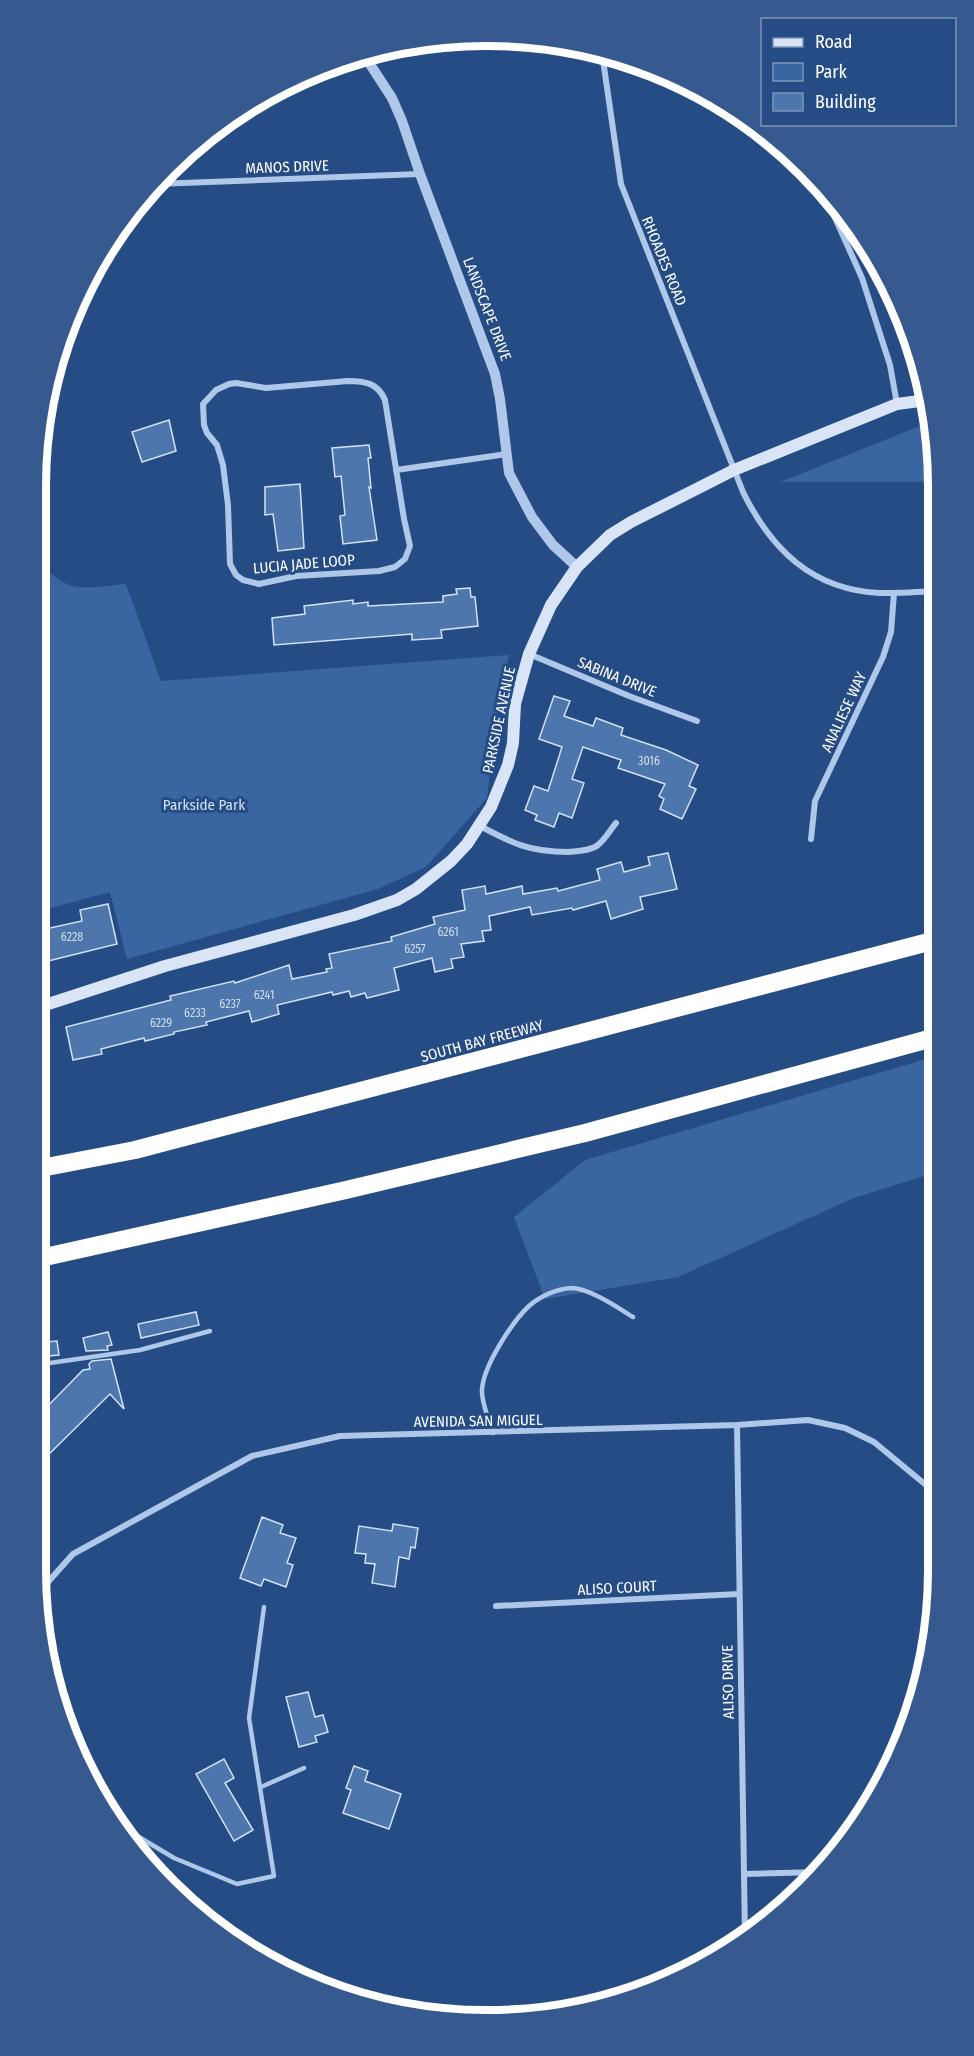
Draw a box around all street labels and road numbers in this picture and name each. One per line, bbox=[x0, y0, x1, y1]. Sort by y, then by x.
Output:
street label: MANOS DRIVE bbox=[245, 157, 329, 177]
street label: RHOADES ROAD bbox=[638, 214, 690, 308]
street label: LANDSCAPE DRIVE bbox=[459, 255, 515, 363]
street label: LUCIA JADE LOOP bbox=[252, 551, 356, 577]
street label: SABINA DRIVE bbox=[575, 653, 659, 701]
street label: PARKSIDE AVENUE bbox=[479, 665, 519, 775]
street label: ANALIESE WAY bbox=[818, 669, 871, 755]
street label: SOUTH BAY FREEWAY bbox=[419, 1016, 546, 1066]
street label: AVENIDA SAN MIGUEL bbox=[413, 1411, 543, 1431]
street label: ALISO COURT bbox=[577, 1577, 657, 1599]
street label: ALISO DRIVE bbox=[718, 1645, 738, 1719]

